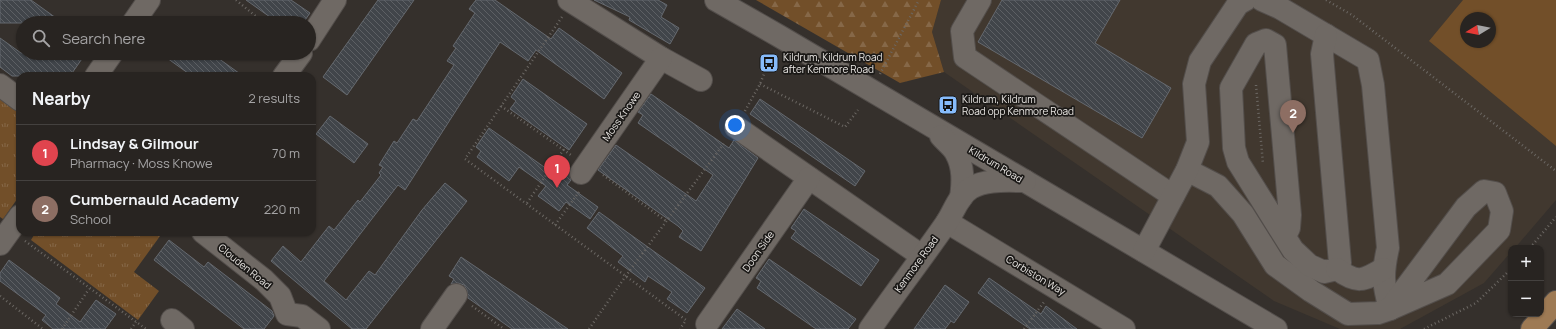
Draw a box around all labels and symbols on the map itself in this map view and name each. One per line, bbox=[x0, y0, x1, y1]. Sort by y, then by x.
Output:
north arrow bbox=[1460, 12, 1496, 48]
place label: Kildrum, Kildrum Road after Kenmore Road bbox=[783, 50, 883, 76]
bus stop icon: Kildrum, Kildrum Road after Kenmore Road bbox=[758, 52, 780, 74]
street label: Moss Knowe bbox=[599, 88, 643, 144]
place label: Kildrum, Kildrum Road opp Kenmore Road bbox=[962, 92, 1074, 118]
bus stop icon: Kildrum, Kildrum Road opp Kenmore Road bbox=[937, 94, 959, 116]
pin: 2 bbox=[1280, 100, 1306, 133]
your location bbox=[725, 115, 745, 135]
street label: Kildrum Road bbox=[967, 142, 1025, 186]
pin: 1 bbox=[544, 155, 570, 188]
street label: Doon Side bbox=[739, 228, 777, 274]
street label: Kenmore Road bbox=[891, 233, 941, 295]
street label: Clouden Road bbox=[215, 240, 275, 292]
street label: Corbiston Way bbox=[1004, 252, 1069, 299]

